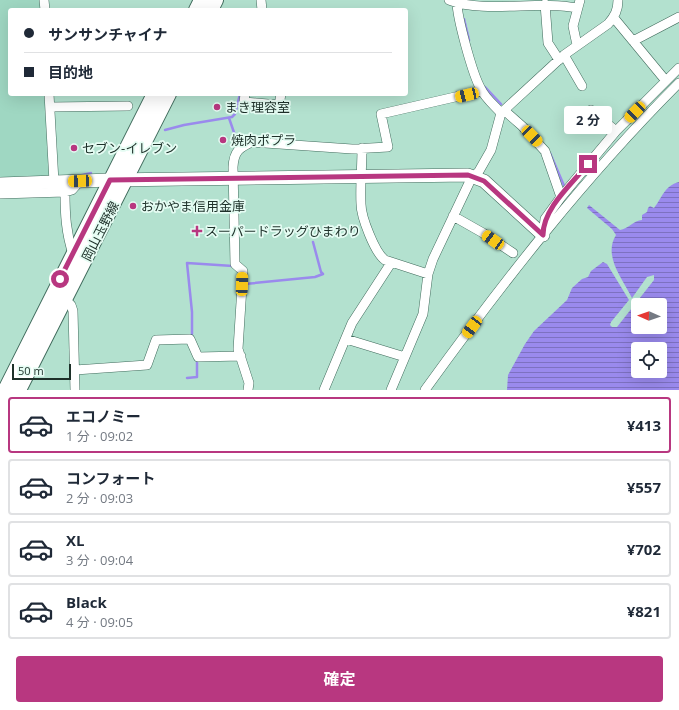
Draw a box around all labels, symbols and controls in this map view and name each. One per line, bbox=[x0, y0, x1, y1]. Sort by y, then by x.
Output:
text: サンサンチャイナ bbox=[48, 24, 168, 44]
text: 目的地 bbox=[48, 62, 93, 82]
car bbox=[454, 86, 480, 104]
place label: まき理容室 bbox=[225, 98, 290, 116]
car bbox=[622, 99, 648, 125]
marker: まき理容室 bbox=[212, 102, 222, 112]
callout: 2 分 bbox=[564, 106, 612, 134]
text: 2 分 bbox=[576, 111, 600, 129]
car bbox=[519, 123, 545, 149]
place label: 焼肉ポプラ bbox=[231, 131, 296, 149]
marker: 焼肉ポプラ bbox=[218, 135, 228, 145]
place label: セブン-イレブン bbox=[82, 139, 177, 157]
marker: セブン-イレブン bbox=[69, 143, 79, 153]
route end bbox=[579, 155, 597, 173]
car bbox=[68, 175, 92, 187]
place label: おかやま信用金庫 bbox=[141, 197, 245, 215]
street label: 岡山玉野線 bbox=[77, 198, 123, 264]
marker: おかやま信用金庫 bbox=[128, 201, 138, 211]
place label: スーパードラッグひまわり bbox=[205, 222, 361, 240]
marker: スーパードラッグひまわり bbox=[192, 226, 202, 236]
car bbox=[480, 228, 506, 252]
route start bbox=[51, 270, 69, 288]
car bbox=[236, 272, 248, 296]
north arrow bbox=[631, 298, 667, 334]
map controls bbox=[631, 298, 667, 378]
car bbox=[460, 314, 484, 340]
button: locate bbox=[631, 342, 667, 378]
scale bar bbox=[12, 362, 71, 381]
text: 50 m bbox=[18, 363, 44, 378]
text: エコノミー bbox=[66, 406, 141, 426]
icon: car bbox=[18, 407, 54, 443]
text: ¥413 bbox=[627, 415, 661, 435]
text: 1 分 · 09:02 bbox=[66, 427, 133, 445]
text: コンフォート bbox=[66, 468, 156, 488]
icon: car bbox=[18, 469, 54, 505]
text: ¥557 bbox=[627, 477, 661, 497]
text: 2 分 · 09:03 bbox=[66, 489, 133, 507]
text: XL bbox=[66, 530, 84, 550]
icon: car bbox=[18, 531, 54, 567]
text: ¥702 bbox=[627, 539, 661, 559]
text: 3 分 · 09:04 bbox=[66, 551, 133, 569]
text: Black bbox=[66, 592, 107, 612]
icon: car bbox=[18, 593, 54, 629]
text: ¥821 bbox=[627, 601, 661, 621]
text: 4 分 · 09:05 bbox=[66, 613, 133, 631]
button: 確定 bbox=[16, 656, 663, 702]

